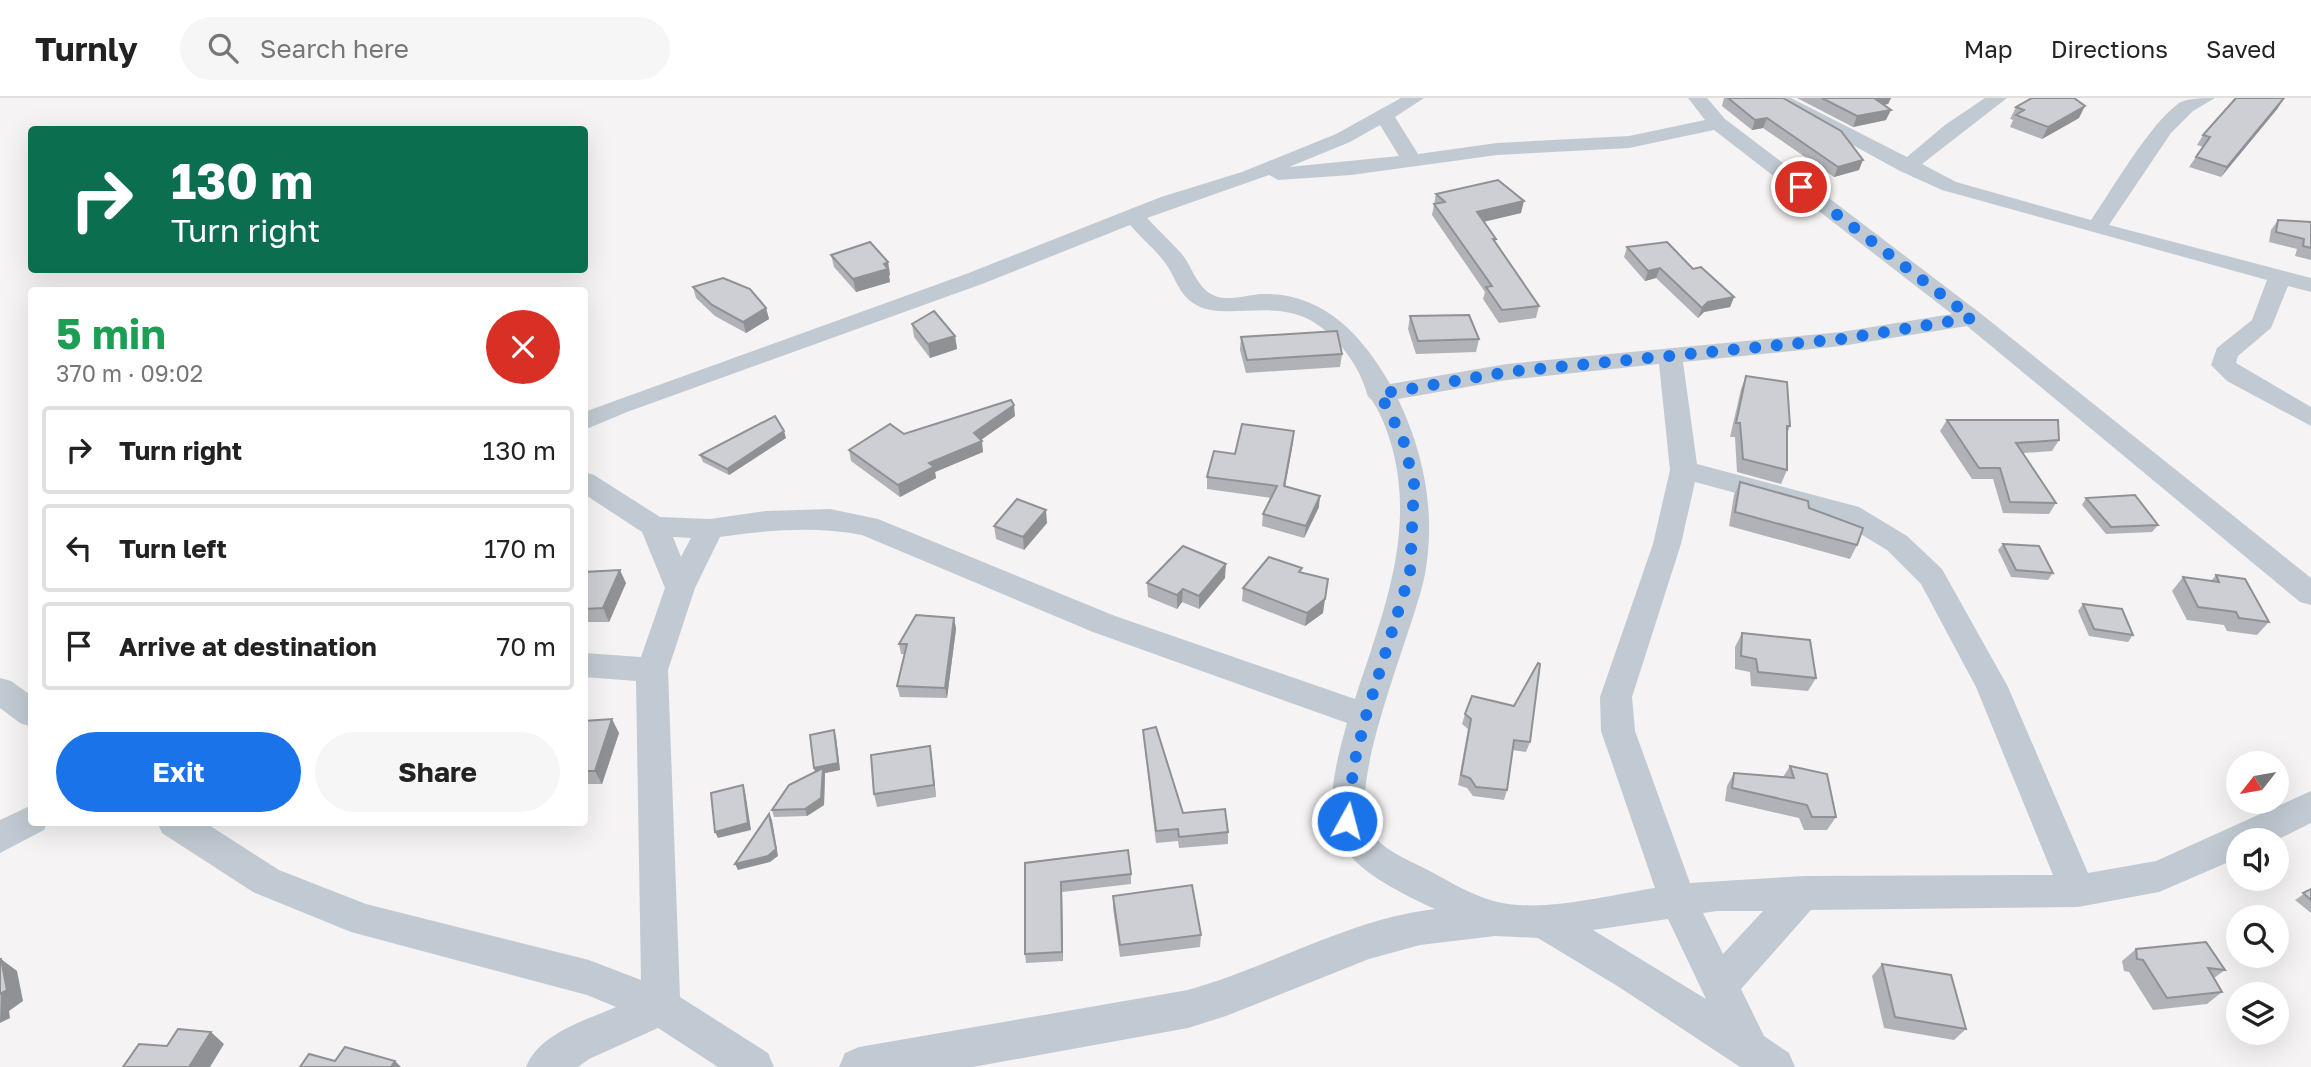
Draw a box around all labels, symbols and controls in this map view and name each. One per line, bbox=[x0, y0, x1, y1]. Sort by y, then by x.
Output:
search box bbox=[180, 17, 670, 80]
text: Turnly bbox=[35, 29, 138, 68]
icon: search bbox=[204, 29, 242, 67]
text: Search here bbox=[260, 33, 409, 64]
text: Map bbox=[1964, 34, 2013, 63]
text: Directions bbox=[2051, 34, 2168, 63]
text: Saved bbox=[2206, 34, 2276, 63]
text: 130 m bbox=[171, 151, 313, 210]
icon: right bbox=[56, 154, 147, 245]
pin bbox=[1771, 157, 1831, 217]
icon: arrive bbox=[1782, 168, 1820, 206]
text: Turn right bbox=[171, 211, 320, 249]
text: 5 min bbox=[56, 308, 166, 358]
button: close bbox=[486, 310, 560, 384]
text: 370 m · 09:02 bbox=[56, 359, 203, 387]
icon: right bbox=[60, 431, 98, 469]
text: Turn right bbox=[119, 435, 242, 466]
text: 130 m bbox=[483, 435, 556, 466]
icon: left bbox=[60, 529, 98, 567]
text: Turn left bbox=[119, 533, 227, 564]
text: 170 m bbox=[484, 533, 556, 564]
icon: arrive bbox=[60, 627, 98, 665]
text: Arrive at destination bbox=[119, 631, 377, 662]
text: 70 m bbox=[497, 631, 556, 662]
button: Exit bbox=[56, 732, 301, 812]
button: Share bbox=[315, 732, 560, 812]
north arrow bbox=[2226, 751, 2289, 814]
map controls bbox=[2226, 751, 2289, 1045]
position arrow bbox=[1310, 784, 1384, 858]
button: sound bbox=[2226, 828, 2289, 891]
button: search bbox=[2226, 905, 2289, 968]
button: layers bbox=[2226, 982, 2289, 1045]

